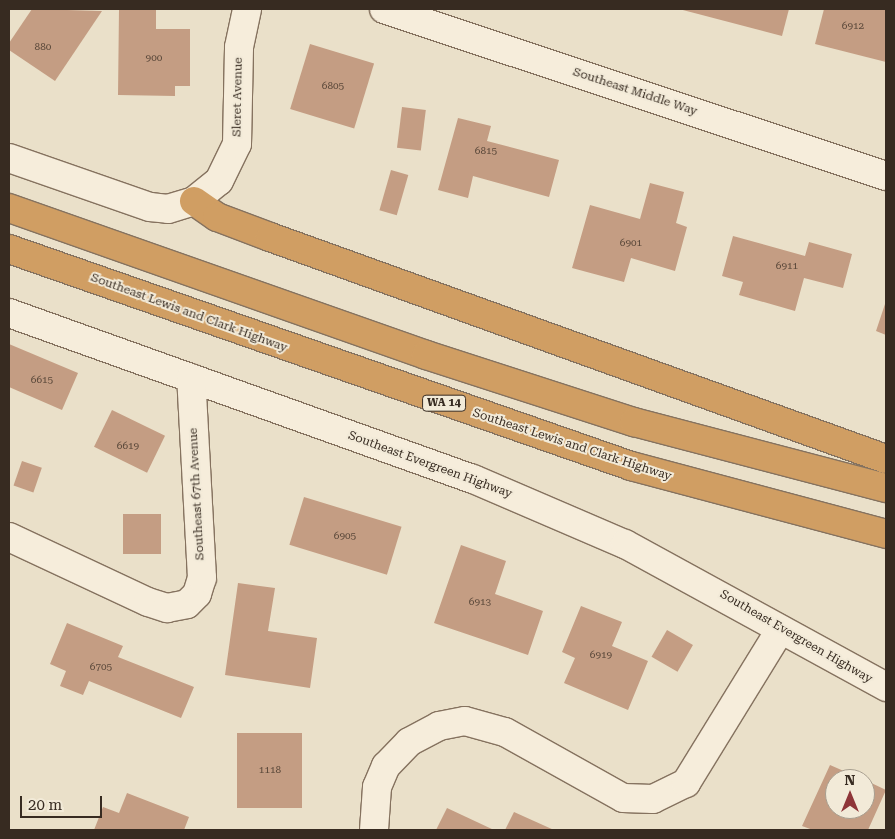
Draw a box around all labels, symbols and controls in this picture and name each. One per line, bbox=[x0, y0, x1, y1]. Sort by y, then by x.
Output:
house number: 6912 bbox=[842, 20, 864, 32]
house number: 880 bbox=[35, 41, 51, 53]
house number: 900 bbox=[146, 52, 162, 64]
street label: Sleret Avenue bbox=[230, 57, 246, 137]
street label: Southeast Middle Way bbox=[571, 65, 699, 119]
house number: 6805 bbox=[322, 80, 344, 92]
house number: 6815 bbox=[475, 145, 497, 157]
house number: 6901 bbox=[620, 237, 642, 249]
house number: 6911 bbox=[776, 260, 798, 272]
street label: Southeast Lewis and Clark Highway bbox=[89, 271, 289, 355]
house number: 6615 bbox=[31, 374, 53, 386]
road number: WA 14 bbox=[422, 394, 466, 412]
street label: Southeast Lewis and Clark Highway bbox=[471, 406, 673, 484]
street label: Southeast 67th Avenue bbox=[186, 427, 208, 561]
street label: Southeast Evergreen Highway bbox=[346, 429, 514, 501]
house number: 6619 bbox=[117, 440, 139, 452]
house number: 6905 bbox=[334, 530, 356, 542]
street label: Southeast Evergreen Highway bbox=[717, 587, 875, 687]
house number: 6913 bbox=[469, 596, 491, 608]
house number: 6919 bbox=[590, 649, 612, 661]
house number: 6705 bbox=[90, 661, 112, 673]
house number: 1118 bbox=[259, 764, 281, 776]
north arrow bbox=[825, 769, 875, 819]
text: N bbox=[845, 772, 855, 788]
scale bar bbox=[22, 786, 105, 818]
text: 20 m bbox=[28, 796, 62, 814]

